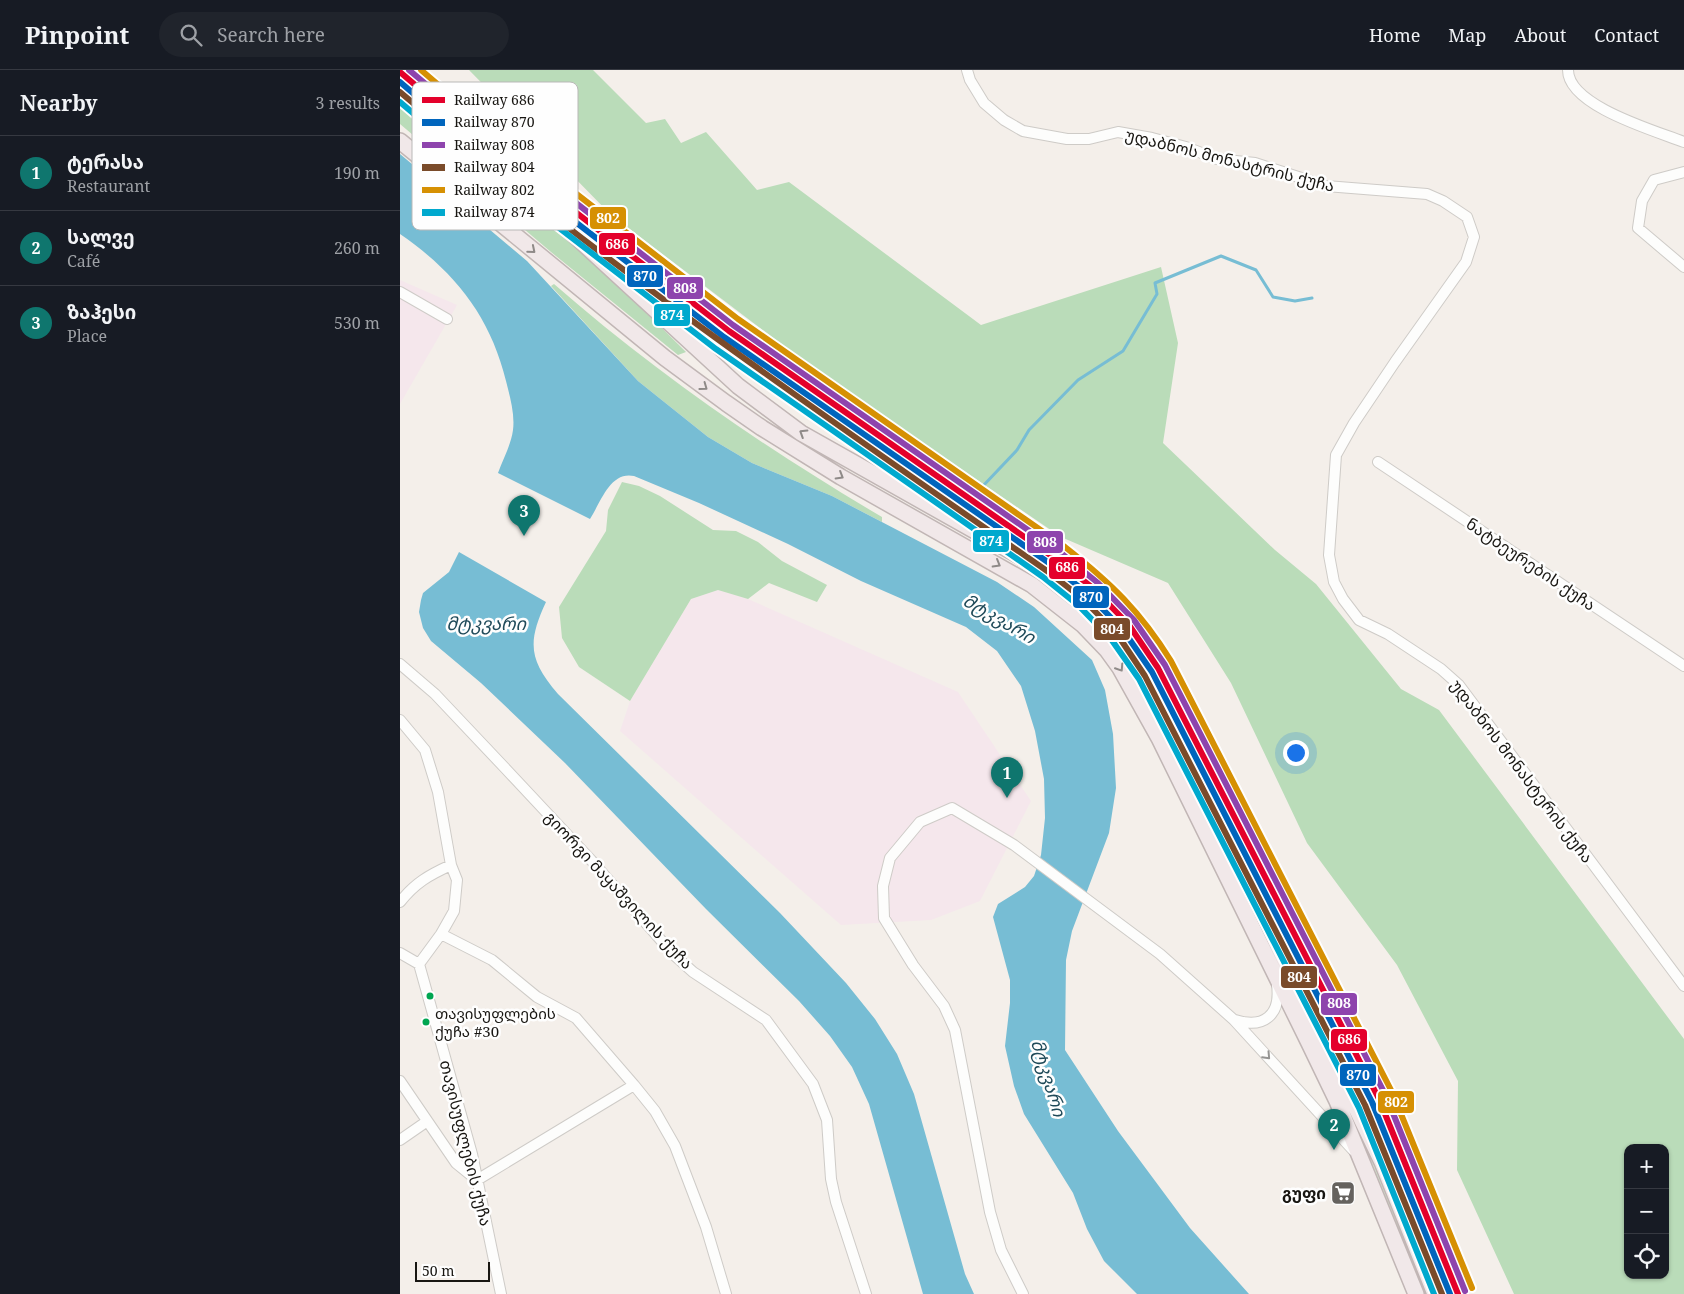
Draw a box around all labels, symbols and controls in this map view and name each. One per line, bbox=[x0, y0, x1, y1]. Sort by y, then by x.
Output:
search box bbox=[159, 12, 509, 57]
text: Pinpoint bbox=[25, 18, 129, 51]
icon: search bbox=[177, 21, 205, 49]
text: Search here bbox=[217, 22, 325, 48]
text: Home bbox=[1369, 23, 1420, 47]
text: Map bbox=[1448, 23, 1486, 47]
text: About bbox=[1514, 23, 1566, 47]
text: Contact bbox=[1594, 23, 1659, 47]
legend bbox=[412, 82, 578, 230]
text: Nearby bbox=[20, 89, 98, 117]
text: Railway 686 bbox=[454, 90, 535, 109]
text: 3 results bbox=[316, 92, 380, 114]
text: Railway 870 bbox=[454, 112, 535, 131]
street label: უდაბნოს მონასტრის ქუჩა bbox=[1123, 123, 1337, 197]
text: Railway 808 bbox=[454, 135, 535, 154]
text: ტერასა bbox=[67, 149, 144, 175]
text: Railway 804 bbox=[454, 157, 535, 176]
text: 1 bbox=[31, 162, 41, 184]
text: 190 m bbox=[334, 162, 380, 184]
text: Restaurant bbox=[67, 175, 150, 197]
text: Railway 802 bbox=[454, 180, 535, 199]
text: Railway 874 bbox=[454, 202, 535, 221]
line badge: 802 bbox=[589, 206, 627, 230]
text: 802 bbox=[596, 208, 620, 227]
text: სალვე bbox=[67, 224, 135, 250]
line badge: 686 bbox=[598, 232, 636, 256]
text: 686 bbox=[605, 234, 629, 253]
text: 2 bbox=[31, 237, 41, 259]
text: 260 m bbox=[334, 237, 380, 259]
one-way arrow bbox=[526, 245, 535, 254]
text: Café bbox=[67, 250, 100, 272]
line badge: 870 bbox=[626, 264, 664, 288]
text: 870 bbox=[633, 266, 657, 285]
line badge: 808 bbox=[666, 276, 704, 300]
text: 808 bbox=[673, 278, 697, 297]
text: ზაჰესი bbox=[67, 299, 136, 325]
line badge: 874 bbox=[653, 303, 691, 327]
text: 874 bbox=[660, 305, 684, 324]
text: 3 bbox=[31, 312, 41, 334]
text: 530 m bbox=[334, 312, 380, 334]
text: Place bbox=[67, 325, 107, 347]
one-way arrow bbox=[698, 381, 708, 390]
one-way arrow bbox=[800, 430, 809, 440]
one-way arrow bbox=[834, 470, 843, 480]
pin: 3 bbox=[508, 495, 540, 536]
street label: ნატბეურების ქუჩა bbox=[1462, 513, 1600, 615]
line badge: 874 bbox=[972, 529, 1010, 553]
line badge: 808 bbox=[1026, 530, 1064, 554]
text: 874 bbox=[979, 531, 1003, 550]
text: 808 bbox=[1033, 532, 1057, 551]
line badge: 686 bbox=[1048, 556, 1086, 580]
text: 686 bbox=[1055, 557, 1079, 576]
one-way arrow bbox=[991, 558, 1000, 568]
line badge: 870 bbox=[1072, 585, 1110, 609]
text: 870 bbox=[1079, 587, 1103, 606]
water label: მტკვარი bbox=[959, 588, 1040, 649]
water label: მტკვარი bbox=[446, 611, 526, 635]
line badge: 804 bbox=[1093, 617, 1131, 641]
text: 804 bbox=[1100, 619, 1124, 638]
one-way arrow bbox=[1113, 663, 1123, 672]
street label: უდაბნოს მონასტერის ქუჩა bbox=[1446, 675, 1598, 867]
your location bbox=[1283, 740, 1309, 766]
pin: 1 bbox=[991, 757, 1023, 798]
street label: გიორგი მაყაშვილის ქუჩა bbox=[540, 806, 698, 974]
line badge: 804 bbox=[1280, 965, 1318, 989]
text: 804 bbox=[1287, 967, 1311, 986]
unlabelled marker bbox=[425, 991, 435, 1001]
line badge: 808 bbox=[1320, 992, 1358, 1016]
text: 808 bbox=[1327, 993, 1351, 1012]
place label: თავისუფლების ქუჩა #30 bbox=[435, 1003, 556, 1041]
marker: თავისუფლების ქუჩა #30 bbox=[421, 1017, 431, 1027]
line badge: 686 bbox=[1330, 1028, 1368, 1052]
text: 686 bbox=[1337, 1029, 1361, 1048]
water label: მტკვარი bbox=[1026, 1036, 1072, 1120]
one-way arrow bbox=[1262, 1050, 1271, 1059]
street label: თავისუფლების ქუჩა bbox=[435, 1058, 497, 1228]
line badge: 870 bbox=[1339, 1063, 1377, 1087]
text: 870 bbox=[1346, 1065, 1370, 1084]
line badge: 802 bbox=[1377, 1090, 1415, 1114]
text: 802 bbox=[1384, 1092, 1408, 1111]
pin: 2 bbox=[1318, 1109, 1350, 1150]
map controls bbox=[1624, 1144, 1669, 1279]
button: + bbox=[1624, 1144, 1669, 1189]
supermarket icon: გუფი bbox=[1330, 1180, 1356, 1206]
place label: გუფი bbox=[1282, 1182, 1326, 1204]
button: − bbox=[1624, 1189, 1669, 1234]
button: locate bbox=[1624, 1234, 1669, 1279]
scale bar bbox=[415, 1259, 490, 1282]
text: 50 m bbox=[422, 1261, 455, 1280]

